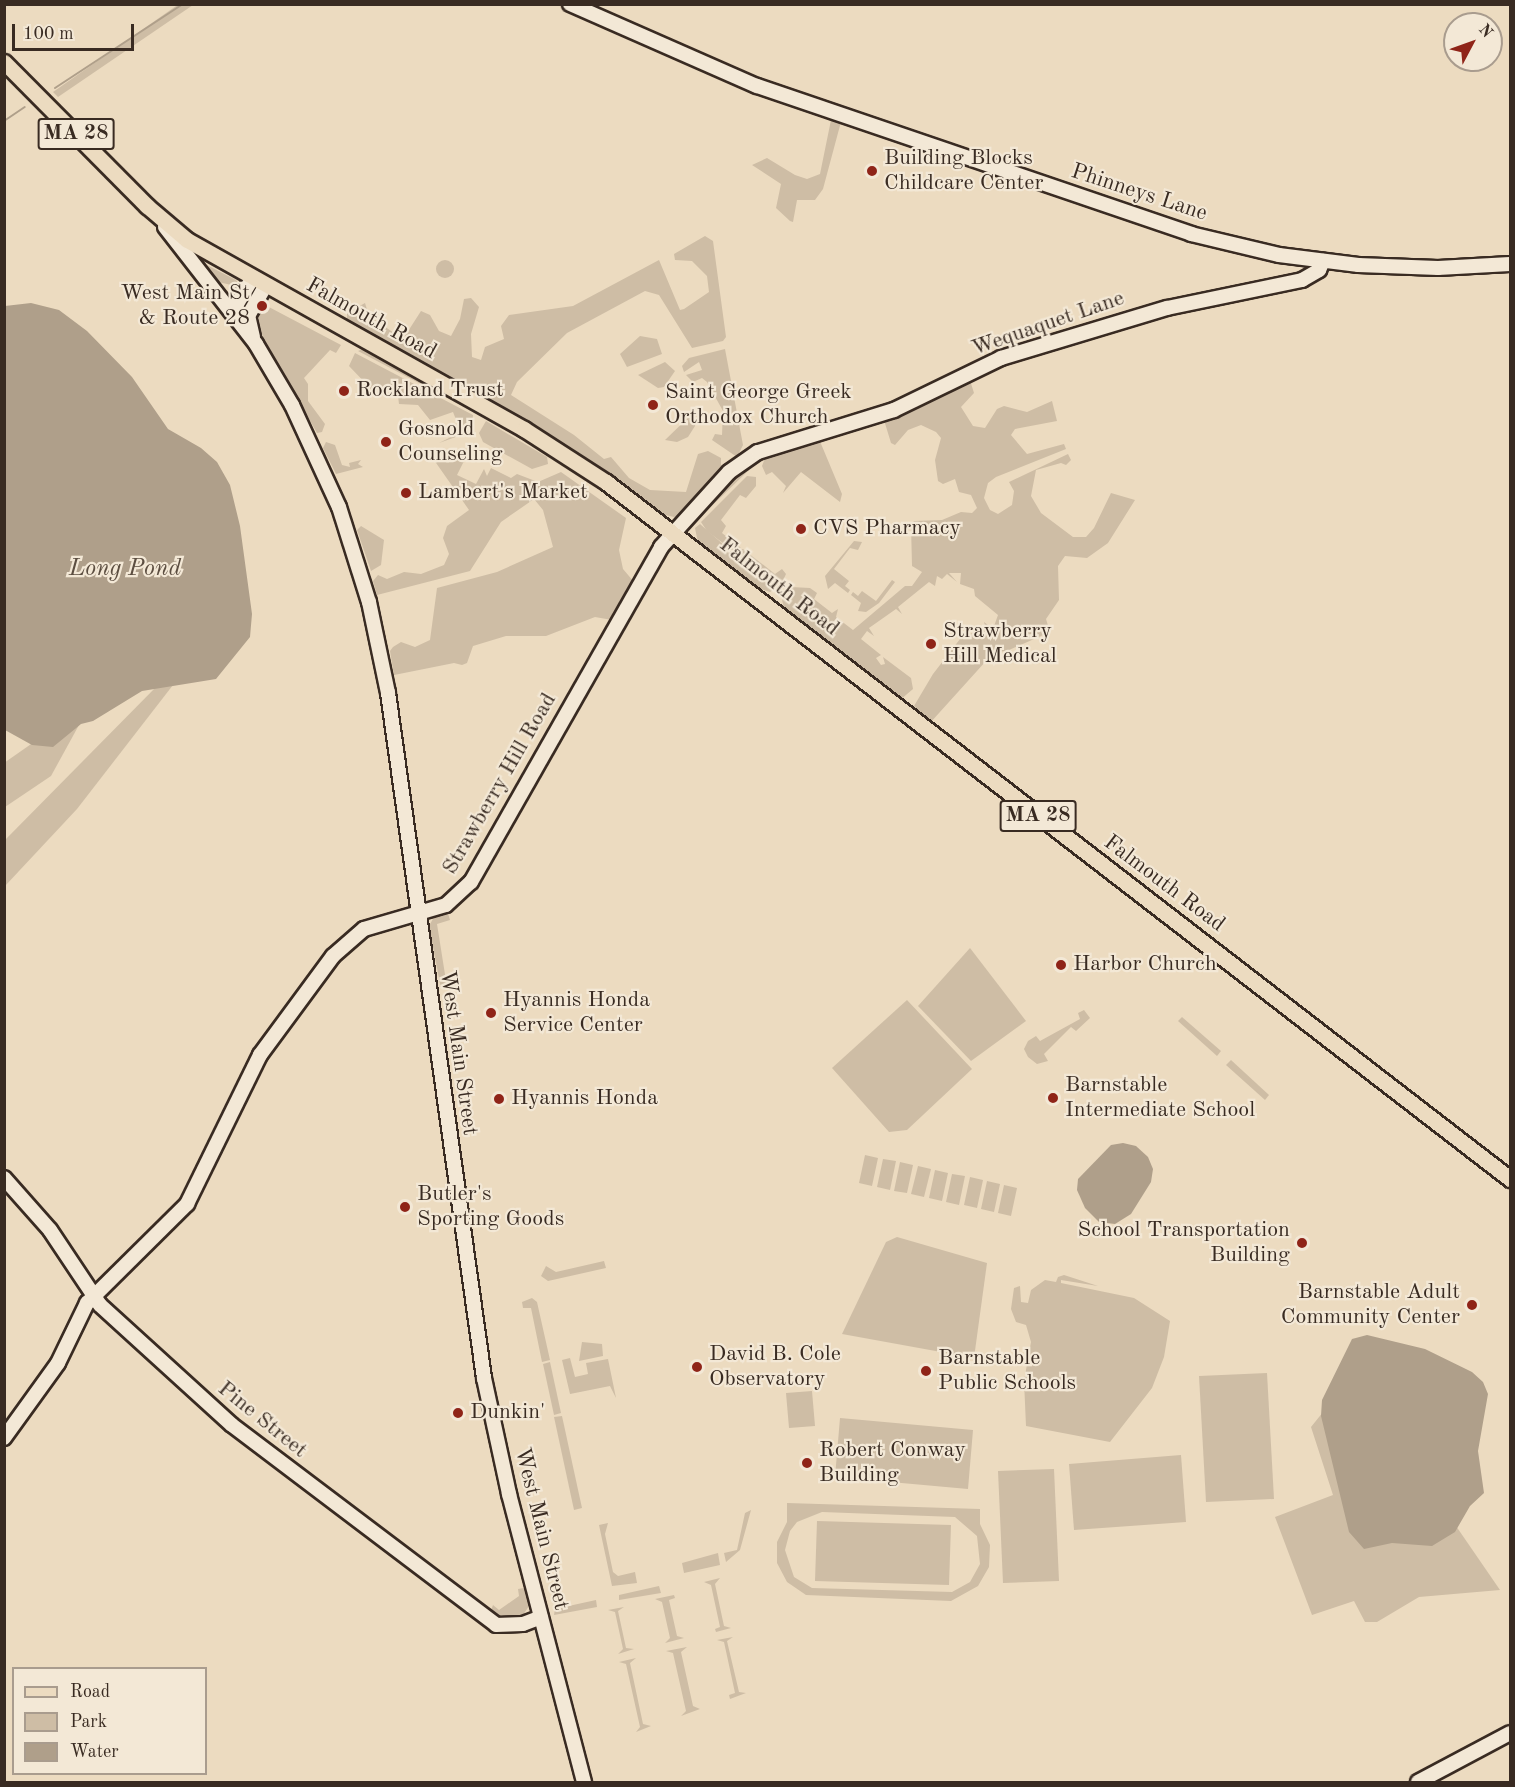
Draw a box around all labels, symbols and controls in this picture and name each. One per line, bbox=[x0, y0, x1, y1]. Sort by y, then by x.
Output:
scale bar bbox=[15, 12, 136, 50]
north arrow bbox=[1443, 12, 1503, 72]
text: N bbox=[1475, 22, 1495, 41]
text: 100 m bbox=[23, 25, 74, 43]
road number: MA 28 bbox=[37, 116, 115, 152]
place label: Building Blocks Childcare Center bbox=[884, 145, 1043, 196]
street label: Phinneys Lane bbox=[1068, 159, 1210, 227]
marker: Building Blocks Childcare Center bbox=[865, 164, 879, 178]
street label: Falmouth Road bbox=[301, 272, 441, 366]
place label: West Main St & Route 28 bbox=[120, 280, 250, 332]
street label: Wequaquet Lane bbox=[968, 286, 1128, 362]
marker: West Main St & Route 28 bbox=[255, 299, 269, 313]
place label: Rockland Trust bbox=[356, 378, 504, 404]
place label: Saint George Greek Orthodox Church bbox=[665, 379, 852, 430]
marker: Rockland Trust bbox=[337, 384, 351, 398]
marker: Saint George Greek Orthodox Church bbox=[646, 398, 660, 412]
place label: Gosnold Counseling bbox=[398, 416, 503, 468]
marker: Gosnold Counseling bbox=[379, 435, 393, 449]
place label: Lambert's Market bbox=[418, 480, 588, 506]
marker: Lambert's Market bbox=[399, 486, 413, 500]
place label: CVS Pharmacy bbox=[813, 516, 961, 542]
marker: CVS Pharmacy bbox=[794, 522, 808, 536]
street label: Falmouth Road bbox=[714, 532, 844, 642]
water label: Long Pond bbox=[69, 556, 181, 584]
place label: Strawberry Hill Medical bbox=[943, 618, 1057, 670]
marker: Strawberry Hill Medical bbox=[924, 637, 938, 651]
street label: Strawberry Hill Road bbox=[437, 688, 563, 880]
road number: MA 28 bbox=[999, 798, 1077, 834]
street label: Falmouth Road bbox=[1098, 830, 1230, 938]
place label: Harbor Church bbox=[1073, 952, 1217, 978]
marker: Harbor Church bbox=[1054, 958, 1068, 972]
street label: West Main Street bbox=[433, 969, 483, 1137]
place label: Hyannis Honda Service Center bbox=[503, 987, 650, 1038]
marker: Hyannis Honda Service Center bbox=[484, 1006, 498, 1020]
place label: Barnstable Intermediate School bbox=[1065, 1072, 1255, 1124]
place label: Hyannis Honda bbox=[511, 1086, 658, 1112]
marker: Barnstable Intermediate School bbox=[1046, 1091, 1060, 1105]
marker: Hyannis Honda bbox=[492, 1092, 506, 1106]
place label: Butler's Sporting Goods bbox=[417, 1181, 564, 1232]
marker: Butler's Sporting Goods bbox=[398, 1200, 412, 1214]
place label: School Transportation Building bbox=[1078, 1217, 1290, 1268]
marker: School Transportation Building bbox=[1295, 1236, 1309, 1250]
place label: Barnstable Adult Community Center bbox=[1281, 1279, 1460, 1330]
marker: Barnstable Adult Community Center bbox=[1465, 1298, 1479, 1312]
place label: David B. Cole Observatory bbox=[709, 1341, 841, 1392]
place label: Barnstable Public Schools bbox=[938, 1345, 1076, 1396]
marker: David B. Cole Observatory bbox=[690, 1360, 704, 1374]
marker: Barnstable Public Schools bbox=[919, 1364, 933, 1378]
street label: Pine Street bbox=[212, 1376, 312, 1464]
place label: Dunkin' bbox=[470, 1400, 545, 1426]
marker: Dunkin' bbox=[451, 1406, 465, 1420]
place label: Robert Conway Building bbox=[819, 1437, 966, 1488]
street label: West Main Street bbox=[508, 1445, 574, 1613]
marker: Robert Conway Building bbox=[800, 1456, 814, 1470]
legend bbox=[12, 1667, 207, 1775]
text: Road bbox=[70, 1683, 110, 1701]
text: Park bbox=[70, 1713, 107, 1731]
text: Water bbox=[70, 1743, 119, 1761]

